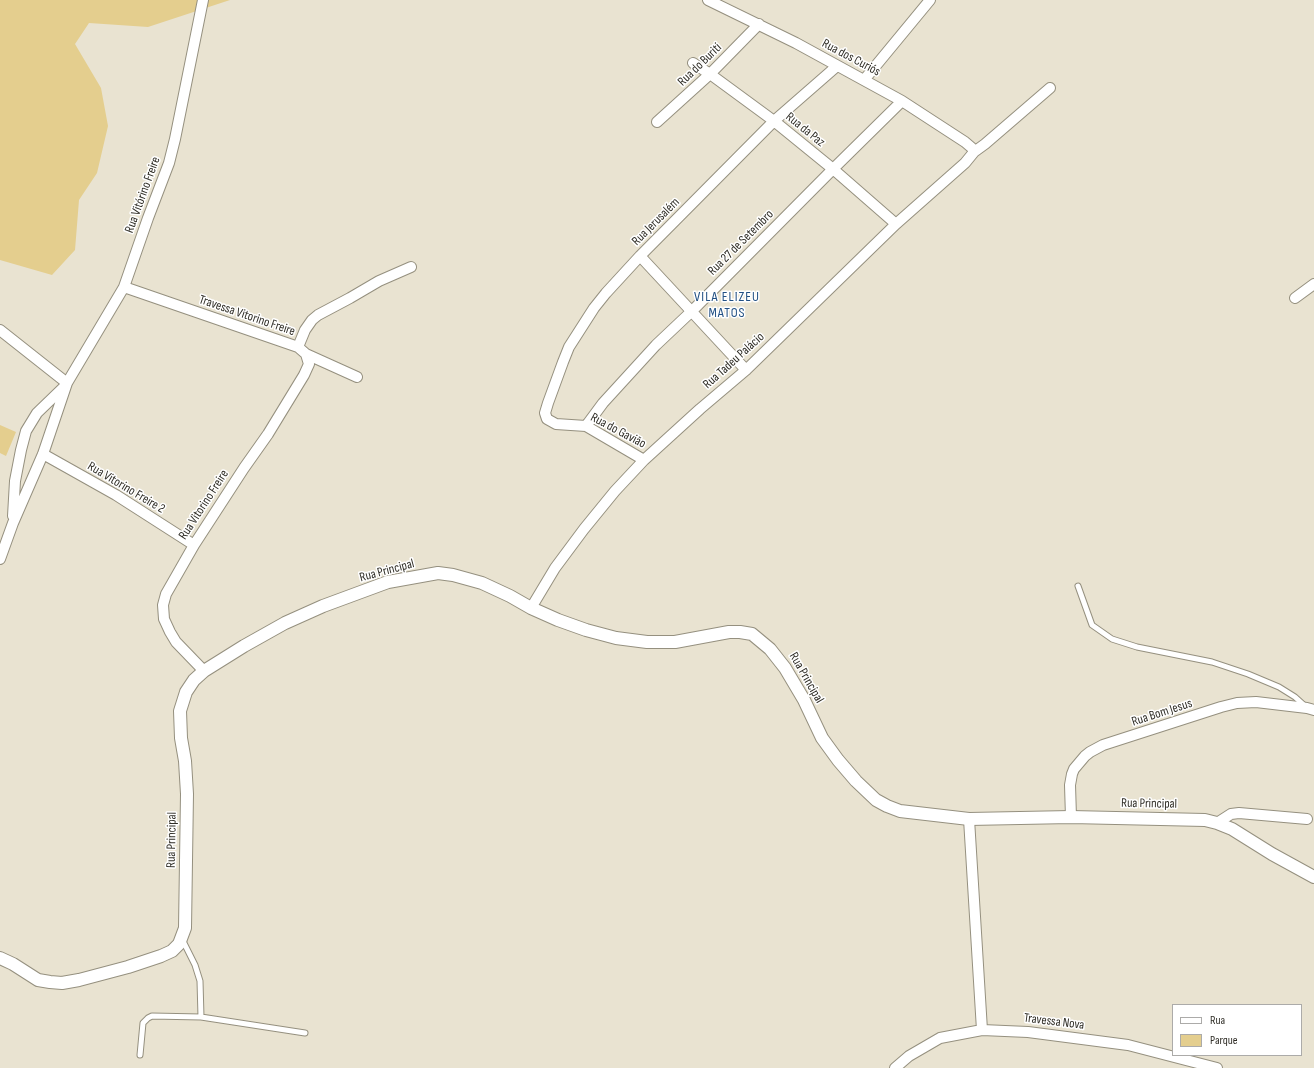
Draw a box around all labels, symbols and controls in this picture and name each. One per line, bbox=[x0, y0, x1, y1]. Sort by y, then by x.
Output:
street label: Rua dos Curiós bbox=[819, 36, 883, 80]
street label: Rua do Buriti bbox=[675, 40, 725, 90]
street label: Rua da Paz bbox=[782, 109, 828, 151]
street label: Rua Vitórino Freire bbox=[122, 155, 164, 235]
street label: Rua Jerusalém bbox=[629, 195, 683, 249]
street label: Rua 27 de Setembro bbox=[705, 207, 777, 279]
district label: VILA ELIZEU MATOS bbox=[694, 289, 760, 322]
street label: Travessa Vitorino Freire bbox=[197, 292, 297, 340]
street label: Rua Tadeu Palácio bbox=[700, 329, 768, 393]
street label: Rua do Gavião bbox=[588, 410, 648, 452]
street label: Rua Vitorino Freire 2 bbox=[84, 459, 168, 517]
street label: Rua Vitorino Freire bbox=[176, 467, 232, 543]
street label: Rua Principal bbox=[358, 556, 416, 586]
street label: Rua Principal bbox=[785, 650, 827, 706]
street label: Rua Bom Jesus bbox=[1130, 696, 1194, 730]
street label: Rua Principal bbox=[1121, 796, 1177, 812]
street label: Rua Principal bbox=[164, 812, 180, 868]
legend bbox=[1172, 1004, 1302, 1056]
street label: Travessa Nova bbox=[1023, 1011, 1085, 1033]
text: Rua bbox=[1210, 1013, 1225, 1028]
text: Parque bbox=[1210, 1033, 1238, 1048]

